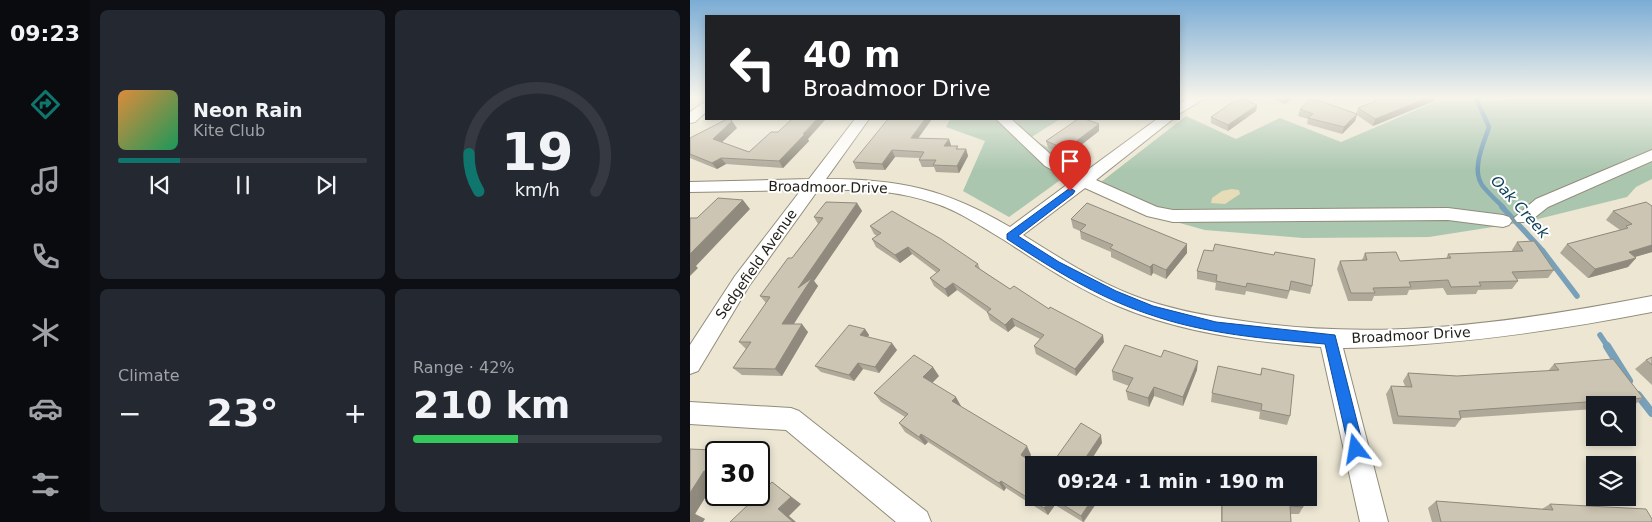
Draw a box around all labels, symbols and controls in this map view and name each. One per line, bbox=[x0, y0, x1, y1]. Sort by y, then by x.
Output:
text: 09:23 bbox=[10, 21, 80, 46]
icon: left bbox=[720, 35, 785, 100]
text: 40 m bbox=[803, 35, 900, 75]
text: Broadmoor Drive bbox=[803, 76, 991, 101]
icon: directions bbox=[28, 87, 63, 122]
text: Neon Rain bbox=[193, 99, 302, 121]
text: Kite Club bbox=[193, 121, 265, 140]
text: 19 bbox=[501, 122, 574, 182]
pin bbox=[1049, 140, 1091, 191]
icon: arrive bbox=[1056, 147, 1084, 175]
icon: music bbox=[28, 163, 63, 198]
icon: previous bbox=[146, 171, 174, 199]
icon: pause bbox=[229, 171, 257, 199]
icon: next bbox=[312, 171, 340, 199]
water label: Oak Creek bbox=[1487, 172, 1554, 243]
street label: Broadmoor Drive bbox=[768, 178, 888, 196]
text: km/h bbox=[515, 179, 560, 200]
street label: Sedgefield Avenue bbox=[712, 206, 800, 322]
icon: phone bbox=[28, 239, 63, 274]
icon: climate bbox=[28, 315, 63, 350]
street label: Broadmoor Drive bbox=[1351, 324, 1471, 346]
text: Range · 42% bbox=[413, 358, 515, 377]
text: Climate bbox=[118, 366, 180, 385]
text: 210 km bbox=[413, 383, 570, 427]
icon: car bbox=[28, 391, 63, 426]
text: 23° bbox=[207, 391, 278, 435]
map controls bbox=[1586, 396, 1636, 506]
button: search bbox=[1586, 396, 1636, 446]
text: − bbox=[118, 397, 141, 430]
text: + bbox=[344, 397, 367, 430]
position arrow bbox=[1329, 422, 1381, 474]
speed limit sign: 30 bbox=[705, 441, 770, 506]
button: layers bbox=[1586, 456, 1636, 506]
icon: filters bbox=[28, 467, 63, 502]
text: 09:24 · 1 min · 190 m bbox=[1057, 470, 1285, 492]

